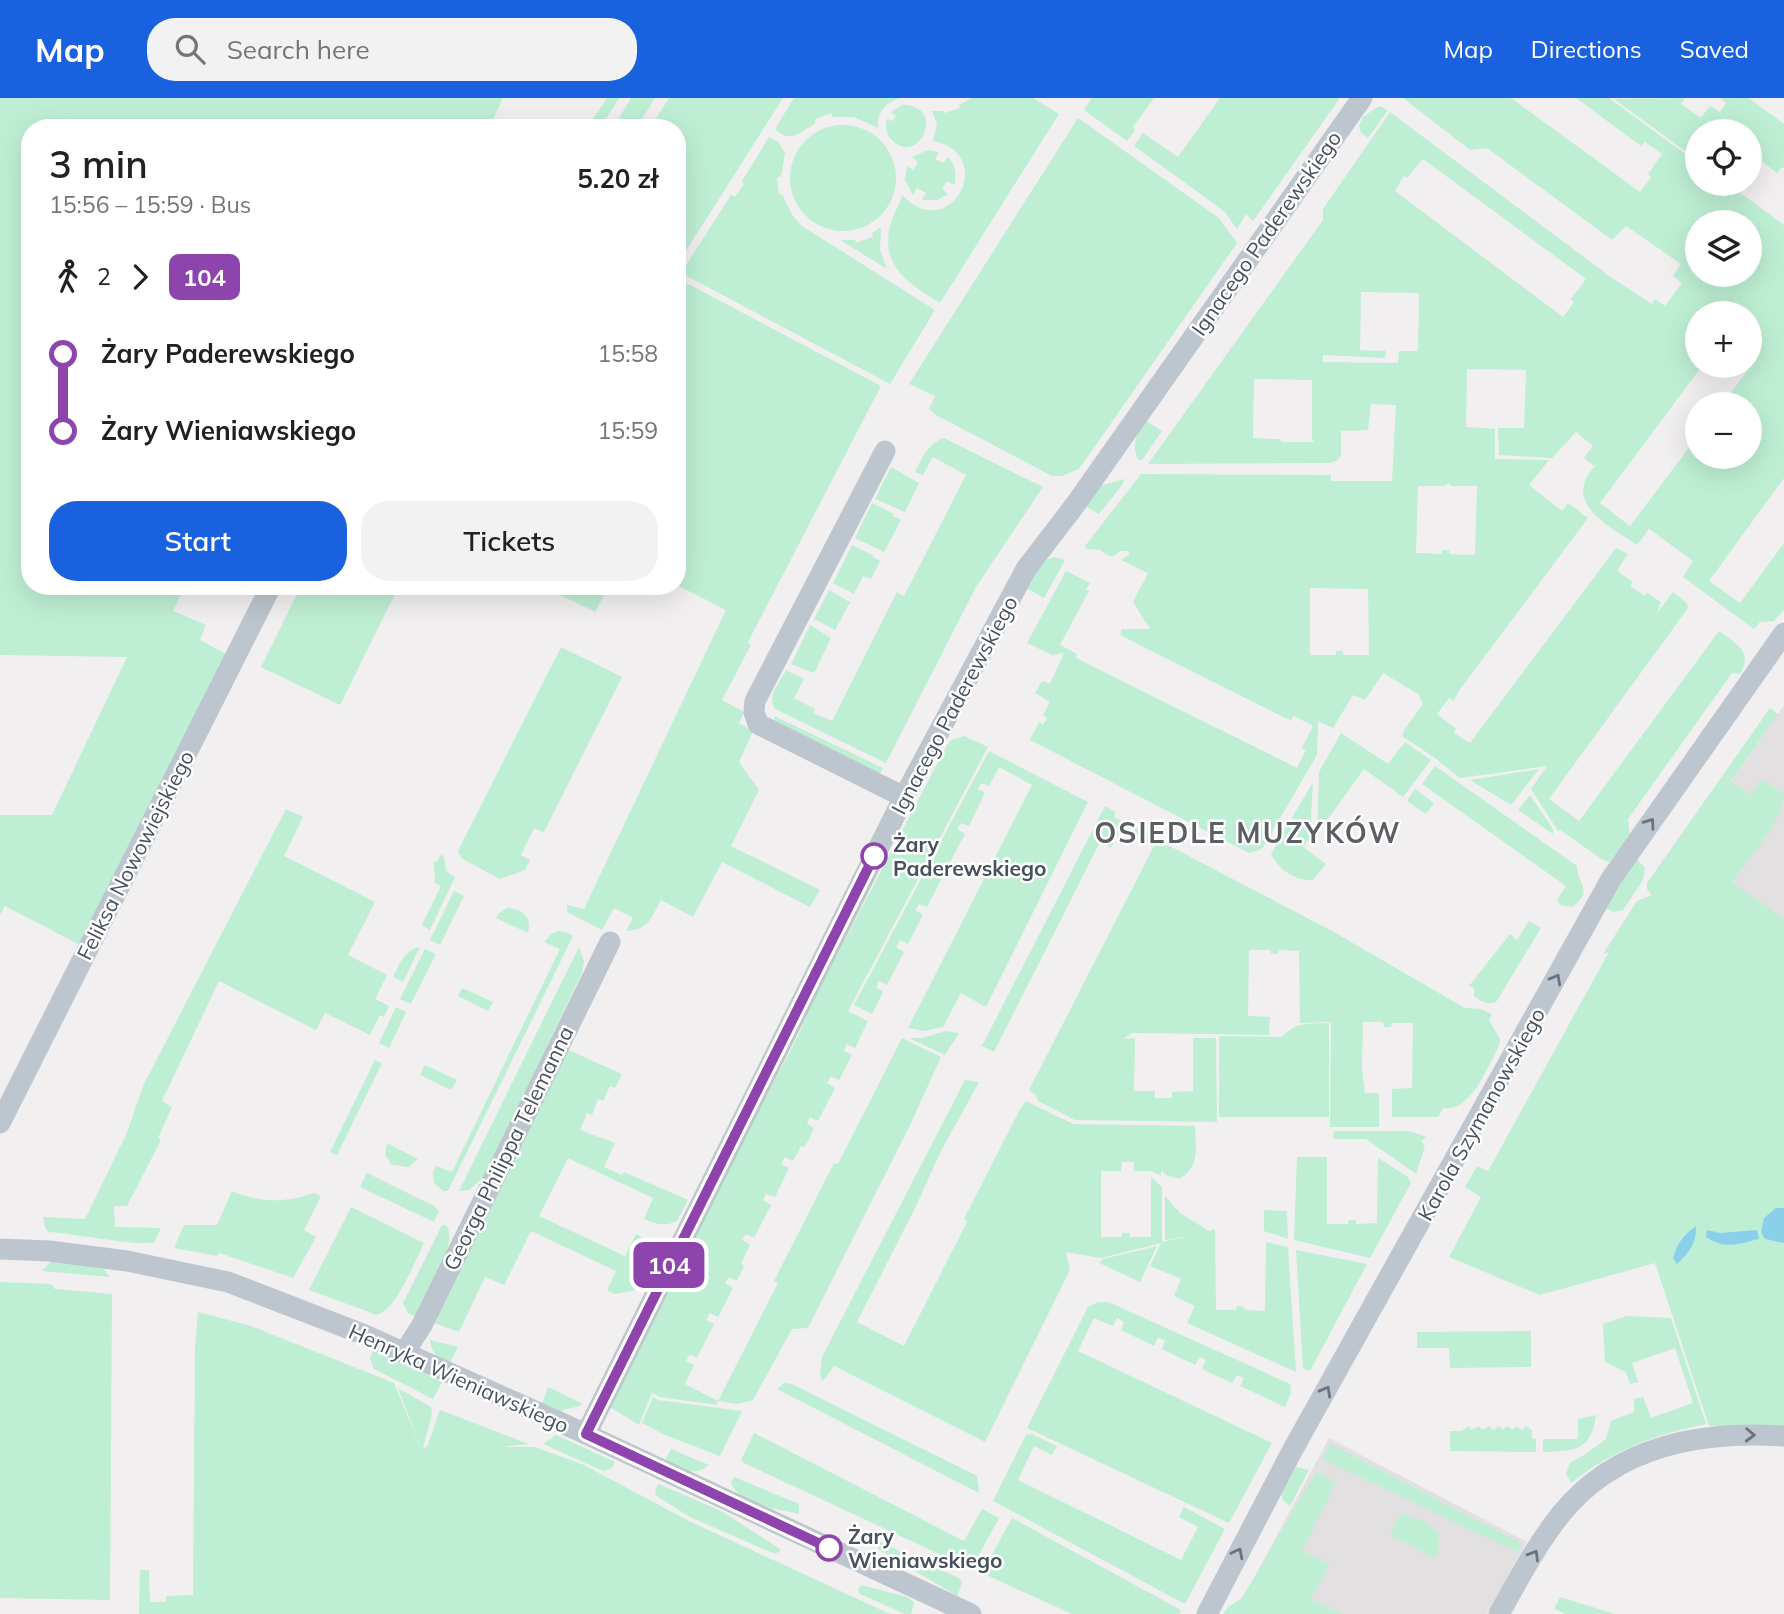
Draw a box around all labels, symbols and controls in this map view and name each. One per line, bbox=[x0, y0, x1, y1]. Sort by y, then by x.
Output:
search box bbox=[147, 18, 637, 81]
text: Map bbox=[35, 29, 105, 70]
icon: search bbox=[171, 30, 209, 68]
text: Search here bbox=[227, 33, 370, 66]
text: Map bbox=[1443, 34, 1493, 64]
text: Directions bbox=[1531, 34, 1642, 64]
text: Saved bbox=[1680, 34, 1749, 64]
map controls bbox=[1685, 119, 1762, 469]
button: locate bbox=[1685, 119, 1762, 196]
street label: Ignacego Paderewskiego bbox=[1185, 126, 1347, 340]
text: 3 min bbox=[49, 140, 148, 188]
text: 5.20 zł bbox=[577, 162, 658, 195]
text: 15:56 – 15:59 · Bus bbox=[49, 190, 251, 219]
button: layers bbox=[1685, 210, 1762, 287]
icon: walk bbox=[49, 258, 87, 296]
icon: forward bbox=[121, 258, 159, 296]
text: 2 bbox=[97, 262, 111, 291]
text: 104 bbox=[183, 262, 226, 292]
button: + bbox=[1685, 301, 1762, 378]
text: Żary Paderewskiego bbox=[101, 337, 355, 370]
text: 15:58 bbox=[598, 339, 658, 368]
button: − bbox=[1685, 392, 1762, 469]
text: Żary Wieniawskiego bbox=[101, 414, 356, 447]
text: 15:59 bbox=[598, 416, 658, 445]
button: Start bbox=[49, 501, 347, 581]
button: Tickets bbox=[361, 501, 658, 581]
street label: Ignacego Paderewskiego bbox=[885, 591, 1023, 819]
street label: Feliksa Nowowiejskiego bbox=[71, 746, 199, 964]
district label: OSIEDLE MUZYKÓW bbox=[1094, 815, 1402, 850]
one-way arrow bbox=[1642, 818, 1654, 831]
place label: Żary Paderewskiego bbox=[893, 831, 1046, 881]
marker: Żary Paderewskiego bbox=[861, 843, 887, 869]
one-way arrow bbox=[1548, 974, 1561, 986]
street label: Karola Szymanowskiego bbox=[1412, 1003, 1550, 1225]
street label: Georga Philippa Telemanna bbox=[437, 1022, 579, 1274]
line badge: 104 bbox=[629, 1242, 709, 1288]
text: 104 bbox=[647, 1250, 691, 1280]
street label: Henryka Wieniawskiego bbox=[345, 1318, 573, 1438]
one-way arrow bbox=[1318, 1386, 1331, 1399]
one-way arrow bbox=[1745, 1427, 1756, 1442]
place label: Żary Wieniawskiego bbox=[848, 1523, 1003, 1573]
marker: Żary Wieniawskiego bbox=[816, 1535, 842, 1561]
one-way arrow bbox=[1230, 1548, 1244, 1561]
one-way arrow bbox=[1525, 1550, 1538, 1563]

